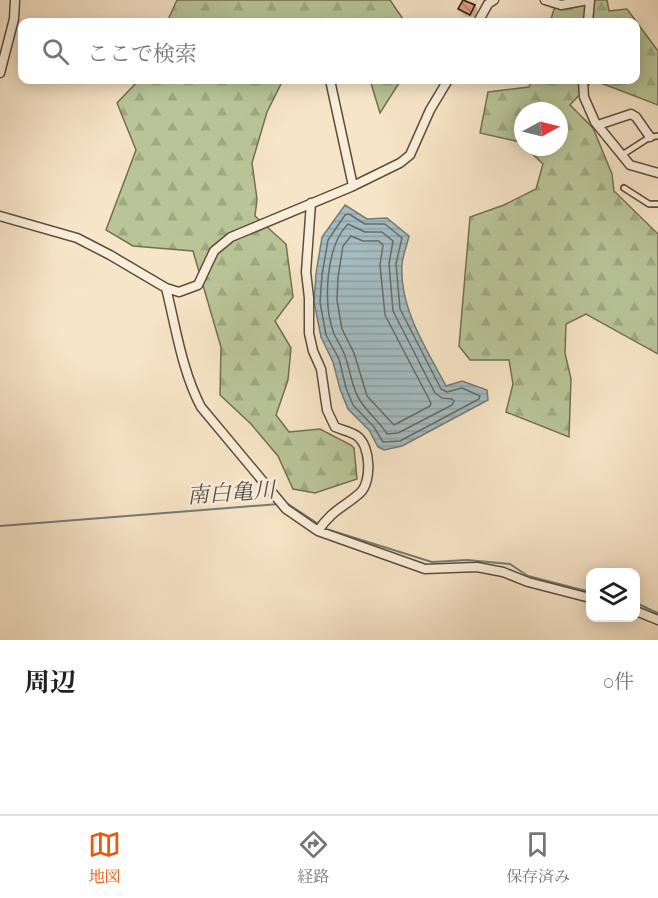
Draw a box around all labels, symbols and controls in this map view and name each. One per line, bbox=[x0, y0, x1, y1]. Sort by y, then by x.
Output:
search box bbox=[18, 18, 640, 84]
icon: search bbox=[39, 35, 72, 68]
text: ここで検索 bbox=[87, 41, 197, 67]
north arrow bbox=[514, 102, 568, 156]
water label: 南白亀川 bbox=[186, 477, 278, 509]
map controls bbox=[586, 568, 640, 622]
button: layers bbox=[586, 568, 640, 622]
text: 周辺 bbox=[24, 667, 76, 698]
text: 0件 bbox=[603, 670, 634, 693]
tab: 地図 bbox=[88, 828, 121, 887]
tab: 経路 bbox=[297, 828, 330, 887]
tab: 保存済み bbox=[506, 828, 570, 887]

